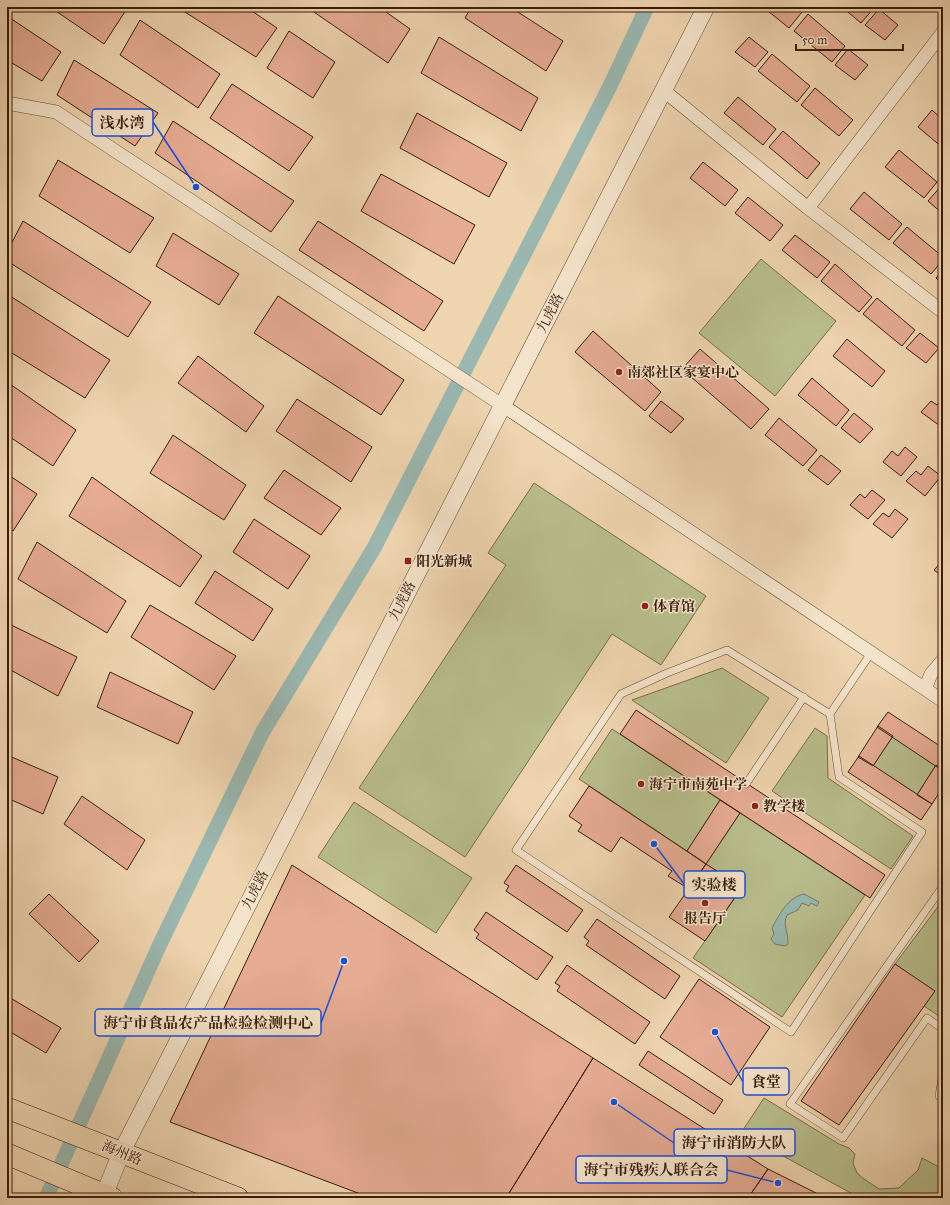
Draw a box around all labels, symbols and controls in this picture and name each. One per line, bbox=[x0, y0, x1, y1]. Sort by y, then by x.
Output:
scale bar bbox=[796, 26, 903, 52]
text: 50 m bbox=[802, 33, 827, 47]
callout: 浅水湾 bbox=[92, 109, 153, 136]
text: 浅水湾 bbox=[99, 114, 145, 132]
street label: 九虎路 bbox=[533, 290, 567, 336]
place label: 南郊社区家宴中心 bbox=[627, 364, 739, 381]
marker: 南郊社区家宴中心 bbox=[614, 367, 624, 377]
place label: 阳光新城 bbox=[416, 553, 472, 570]
marker: 阳光新城 bbox=[403, 556, 413, 566]
street label: 九虎路 bbox=[385, 578, 419, 624]
place label: 体育馆 bbox=[653, 598, 695, 615]
marker: 体育馆 bbox=[640, 601, 650, 611]
place label: 海宁市南苑中学 bbox=[649, 776, 747, 793]
marker: 海宁市南苑中学 bbox=[636, 779, 646, 789]
place label: 教学楼 bbox=[763, 798, 805, 815]
marker: 教学楼 bbox=[750, 801, 760, 811]
street label: 九虎路 bbox=[238, 867, 272, 913]
callout: 实验楼 bbox=[684, 871, 745, 898]
text: 实验楼 bbox=[691, 876, 737, 894]
marker: 报告厅 bbox=[700, 898, 710, 908]
place label: 报告厅 bbox=[684, 910, 726, 927]
callout: 海宁市食品农产品检验检测中心 bbox=[95, 1009, 321, 1036]
text: 海宁市食品农产品检验检测中心 bbox=[103, 1014, 313, 1032]
callout: 食堂 bbox=[743, 1068, 789, 1095]
text: 食堂 bbox=[751, 1073, 781, 1091]
callout: 海宁市消防大队 bbox=[674, 1129, 795, 1156]
text: 海宁市消防大队 bbox=[681, 1134, 787, 1152]
street label: 海州路 bbox=[99, 1137, 145, 1169]
callout: 海宁市残疾人联合会 bbox=[576, 1156, 727, 1183]
text: 海宁市残疾人联合会 bbox=[583, 1161, 719, 1179]

